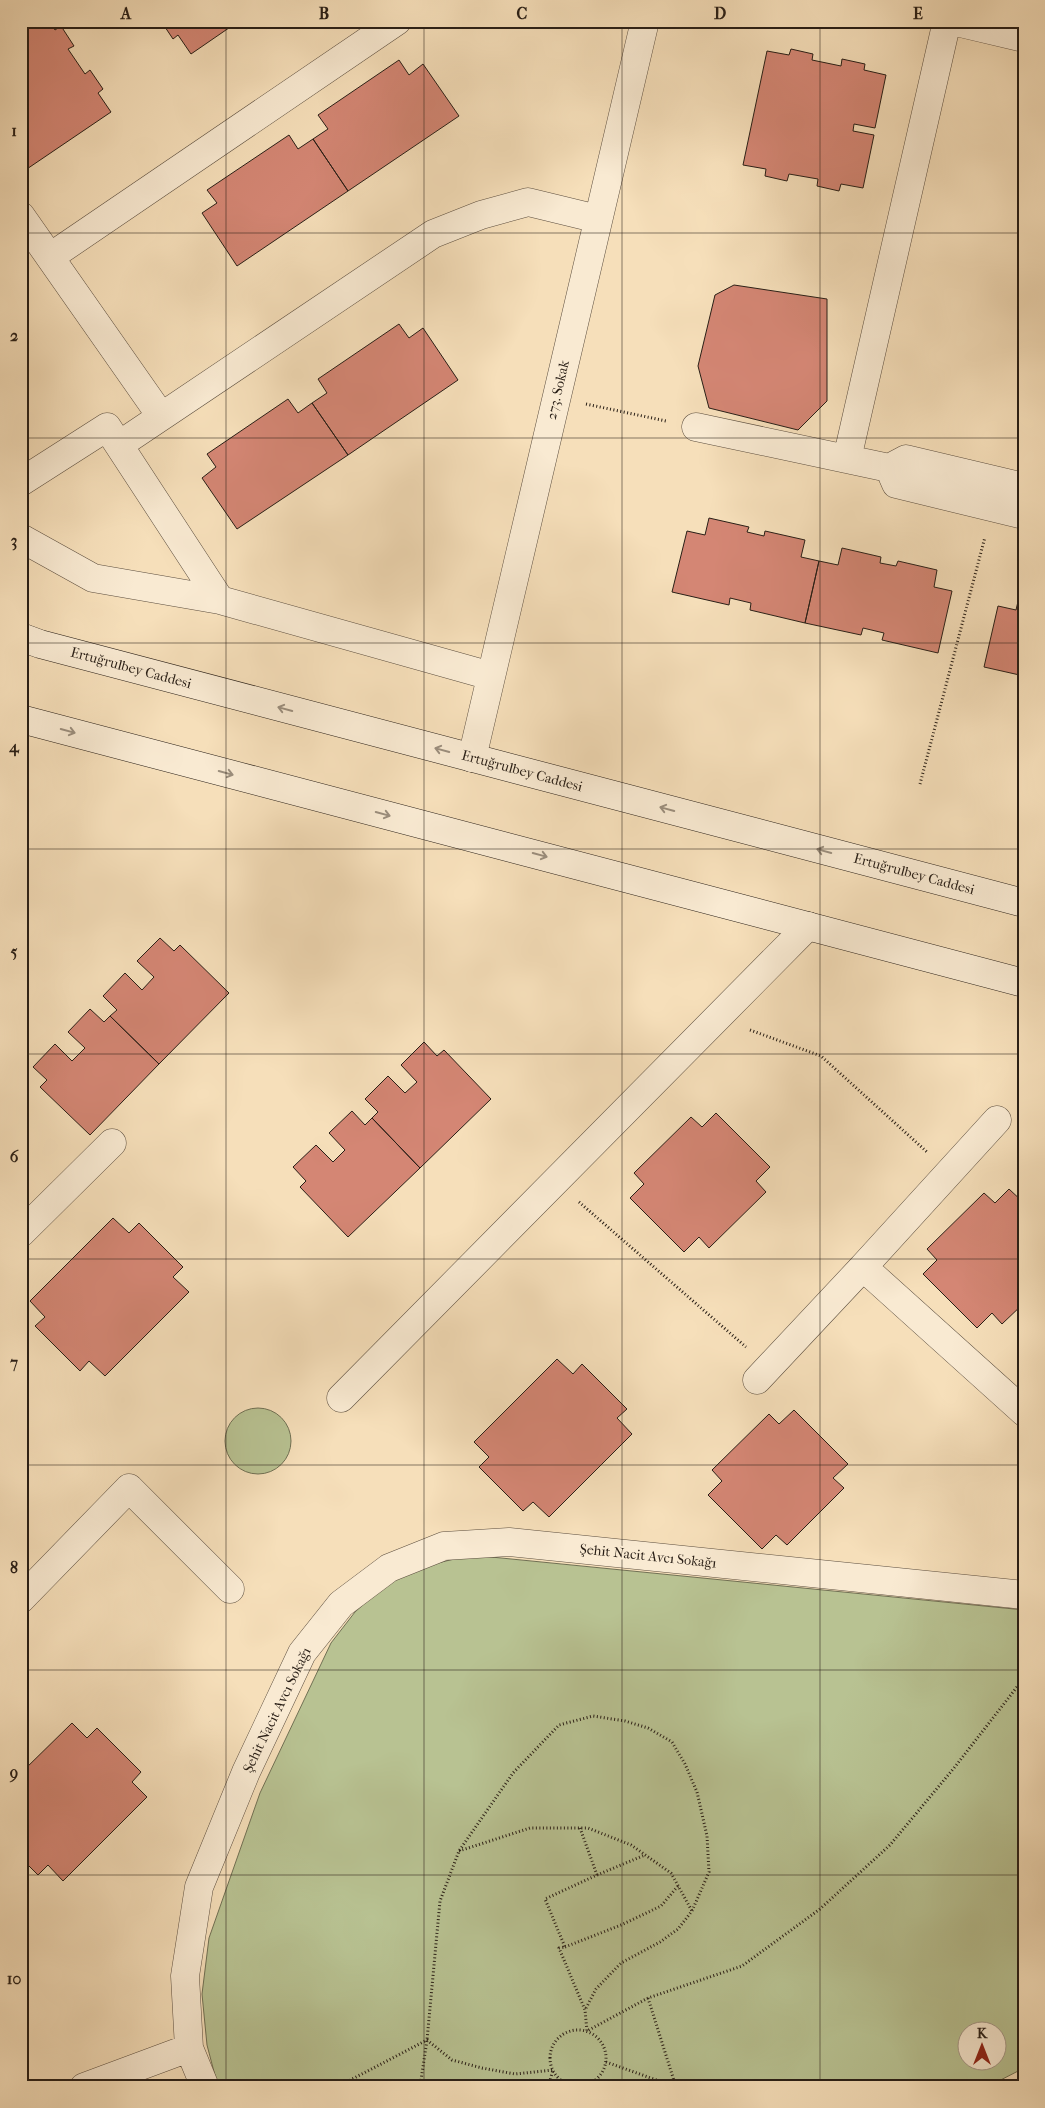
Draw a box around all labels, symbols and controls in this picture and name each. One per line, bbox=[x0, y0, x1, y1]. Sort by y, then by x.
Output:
text: A bbox=[120, 4, 132, 23]
text: B bbox=[319, 4, 329, 23]
text: C bbox=[517, 4, 528, 23]
text: D bbox=[714, 4, 726, 23]
text: E bbox=[913, 4, 923, 23]
text: 1 bbox=[11, 121, 17, 140]
text: 2 bbox=[10, 326, 18, 345]
street label: 273. Sokak bbox=[543, 358, 573, 421]
text: 3 bbox=[11, 531, 17, 551]
street label: Ertuğrulbey Caddesi bbox=[69, 644, 193, 692]
one-way arrow bbox=[278, 704, 294, 713]
one-way arrow bbox=[60, 727, 76, 736]
text: 4 bbox=[8, 737, 20, 757]
one-way arrow bbox=[435, 745, 451, 754]
street label: Ertuğrulbey Caddesi bbox=[460, 747, 584, 795]
one-way arrow bbox=[217, 768, 233, 778]
one-way arrow bbox=[660, 804, 676, 814]
one-way arrow bbox=[374, 810, 390, 819]
one-way arrow bbox=[817, 845, 833, 855]
street label: Ertuğrulbey Caddesi bbox=[852, 850, 976, 898]
one-way arrow bbox=[531, 851, 547, 861]
text: 5 bbox=[11, 942, 18, 961]
text: 6 bbox=[10, 1147, 19, 1166]
text: 7 bbox=[9, 1353, 18, 1372]
street label: Şehit Nacit Avcı Sokağı bbox=[579, 1540, 717, 1572]
text: 8 bbox=[10, 1558, 18, 1577]
street label: Şehit Nacit Avcı Sokağı bbox=[239, 1645, 315, 1775]
text: 9 bbox=[9, 1763, 18, 1783]
text: 10 bbox=[7, 1969, 21, 1988]
north arrow bbox=[958, 2020, 1008, 2070]
text: K bbox=[977, 2025, 988, 2042]

